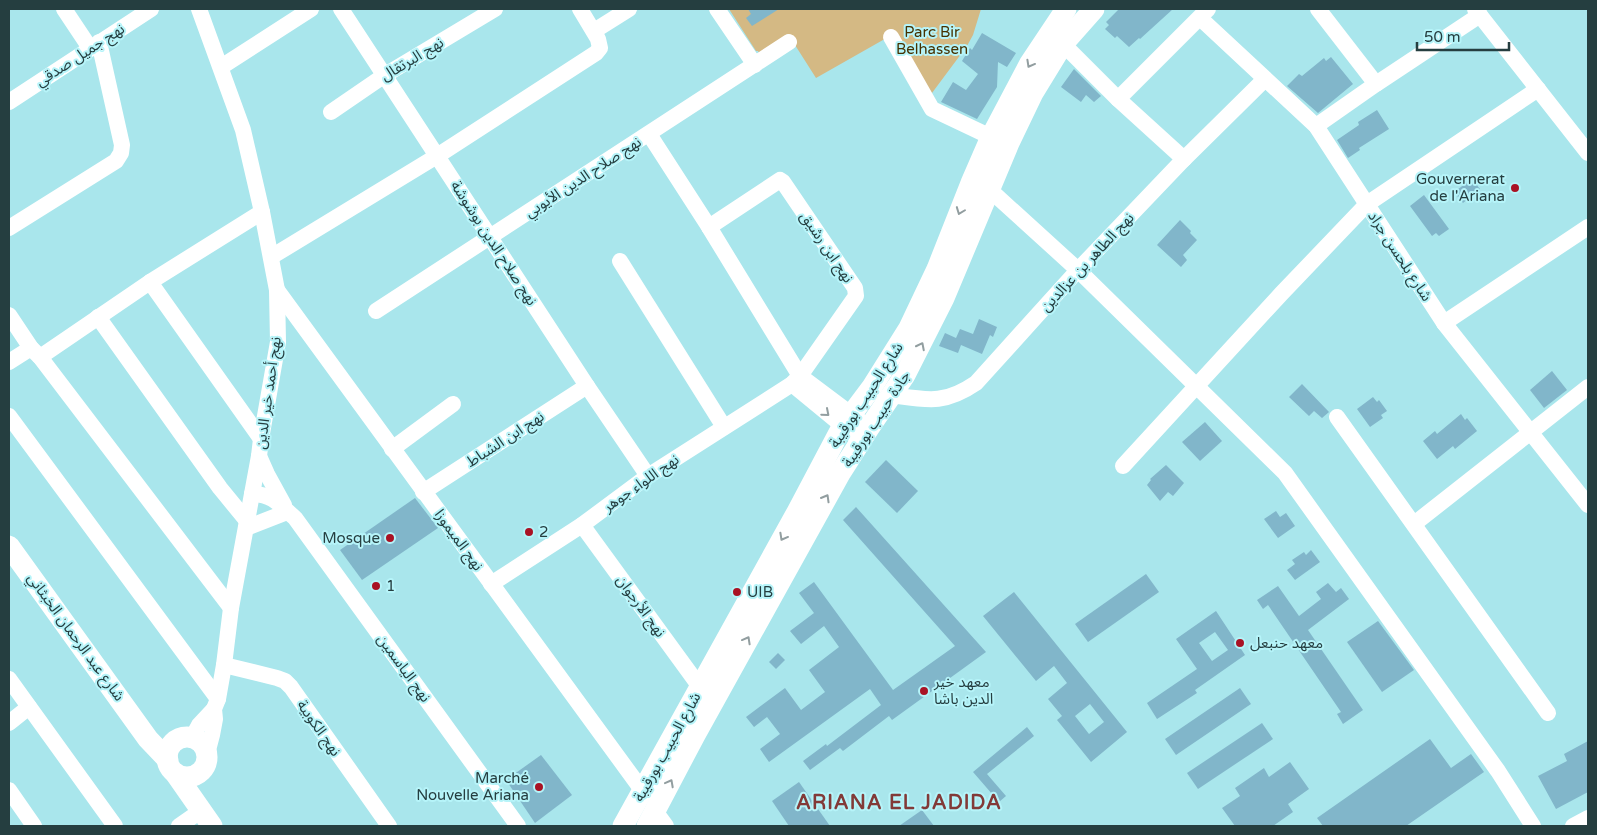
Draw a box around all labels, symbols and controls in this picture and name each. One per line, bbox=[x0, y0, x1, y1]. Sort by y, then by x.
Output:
street label: نهج جميل صدقي bbox=[32, 20, 130, 93]
scale bar bbox=[1417, 20, 1510, 52]
park label: Parc Bir Belhassen bbox=[896, 23, 968, 58]
text: 50 m bbox=[1424, 28, 1461, 46]
street label: نهج البرتقال bbox=[377, 33, 448, 87]
one-way arrow bbox=[1026, 59, 1036, 68]
street label: نهج صلاح الدين الأيوبي bbox=[521, 133, 646, 224]
place label: Gouvernerat de l'Ariana bbox=[1416, 170, 1505, 205]
street label: نهج صلاح الدين بوشوشة bbox=[444, 177, 541, 310]
marker: Gouvernerat de l'Ariana bbox=[1509, 182, 1521, 194]
one-way arrow bbox=[956, 206, 966, 215]
street label: نهج ابن رشيق bbox=[794, 208, 857, 288]
street label: شارع بلحسن جراد bbox=[1362, 208, 1436, 306]
street label: نهج الطاهر بن عزالدين bbox=[1036, 209, 1140, 317]
street label: نهج أحمد خير الدين bbox=[251, 336, 288, 451]
street label: شارع الحبيب بورقيبة bbox=[825, 339, 909, 453]
one-way arrow bbox=[915, 342, 925, 351]
street label: جادة حبيب بورقيبة bbox=[838, 367, 914, 470]
street label: نهج ابن الشباط bbox=[463, 407, 549, 473]
one-way arrow bbox=[820, 407, 829, 416]
street label: نهج اللواء جوهر bbox=[599, 450, 684, 519]
one-way arrow bbox=[819, 495, 829, 504]
street label: نهج الميموزا bbox=[428, 506, 487, 576]
place label: 2 bbox=[539, 523, 548, 541]
marker: 2 bbox=[523, 526, 535, 538]
place label: Mosque bbox=[322, 529, 380, 547]
marker: Mosque bbox=[384, 532, 396, 544]
one-way arrow bbox=[779, 532, 789, 541]
street label: شارع عبد الرحمان الخبثاني bbox=[21, 570, 129, 706]
street label: نهج الأرجوان bbox=[610, 571, 670, 642]
place label: 1 bbox=[386, 577, 395, 595]
marker: 1 bbox=[370, 580, 382, 592]
place label: UIB bbox=[747, 583, 773, 601]
marker: UIB bbox=[731, 586, 743, 598]
street label: نهج الياسمين bbox=[371, 630, 435, 707]
place label: معهد حنبعل bbox=[1250, 634, 1323, 652]
one-way arrow bbox=[741, 637, 751, 646]
marker: معهد حنبعل bbox=[1234, 637, 1246, 649]
place label: معهد خير الدين باشا bbox=[933, 673, 993, 708]
marker: معهد خير الدين باشا bbox=[918, 685, 930, 697]
street label: شارع الحبيب بورقيبة bbox=[630, 689, 707, 806]
street label: نهج الكوبية bbox=[291, 696, 345, 761]
place label: Marché Nouvelle Ariana bbox=[416, 769, 529, 804]
one-way arrow bbox=[663, 779, 673, 788]
marker: Marché Nouvelle Ariana bbox=[533, 781, 545, 793]
district label: ARIANA EL JADIDA bbox=[796, 791, 1002, 815]

